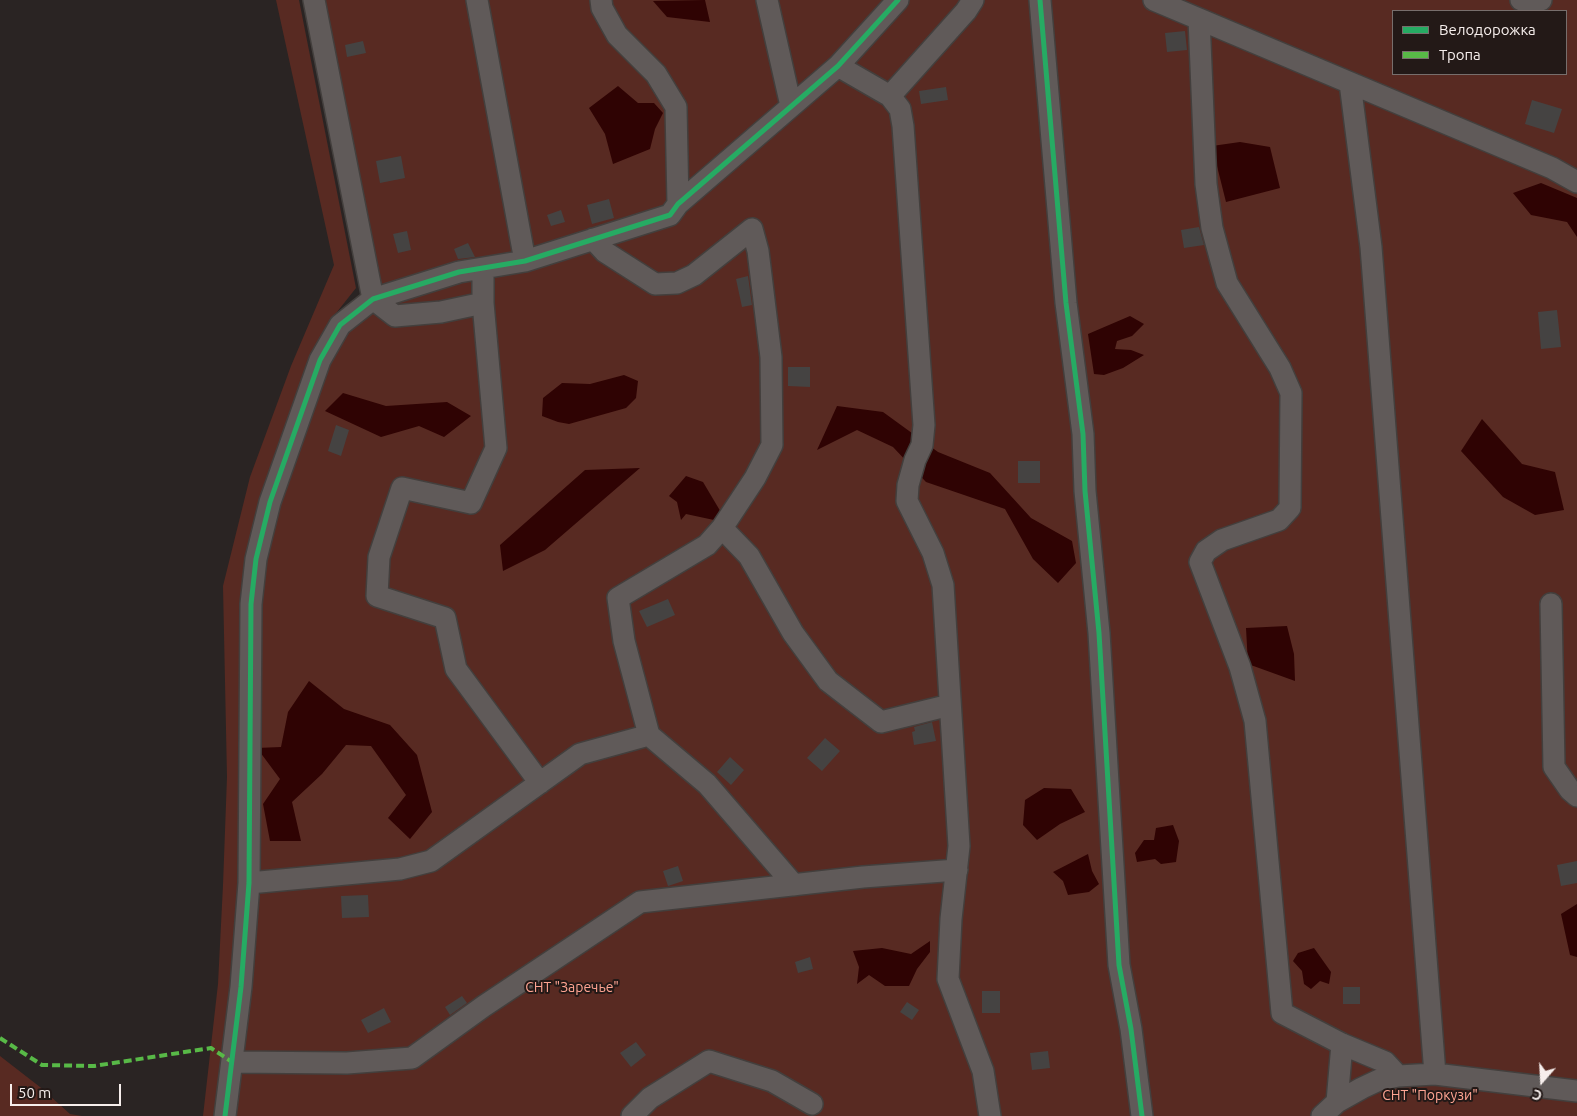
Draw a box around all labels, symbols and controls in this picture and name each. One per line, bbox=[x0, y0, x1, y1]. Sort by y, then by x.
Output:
legend bbox=[1392, 10, 1567, 75]
text: Велодорожка bbox=[1439, 21, 1536, 38]
text: Тропа bbox=[1439, 46, 1481, 63]
park label: СНТ "Заречье" bbox=[525, 979, 619, 995]
north arrow bbox=[1517, 1056, 1567, 1106]
scale bar bbox=[12, 1074, 124, 1106]
text: 50 m bbox=[18, 1084, 51, 1101]
text: С bbox=[1530, 1086, 1544, 1104]
park label: СНТ "Поркузи" bbox=[1382, 1087, 1478, 1103]

